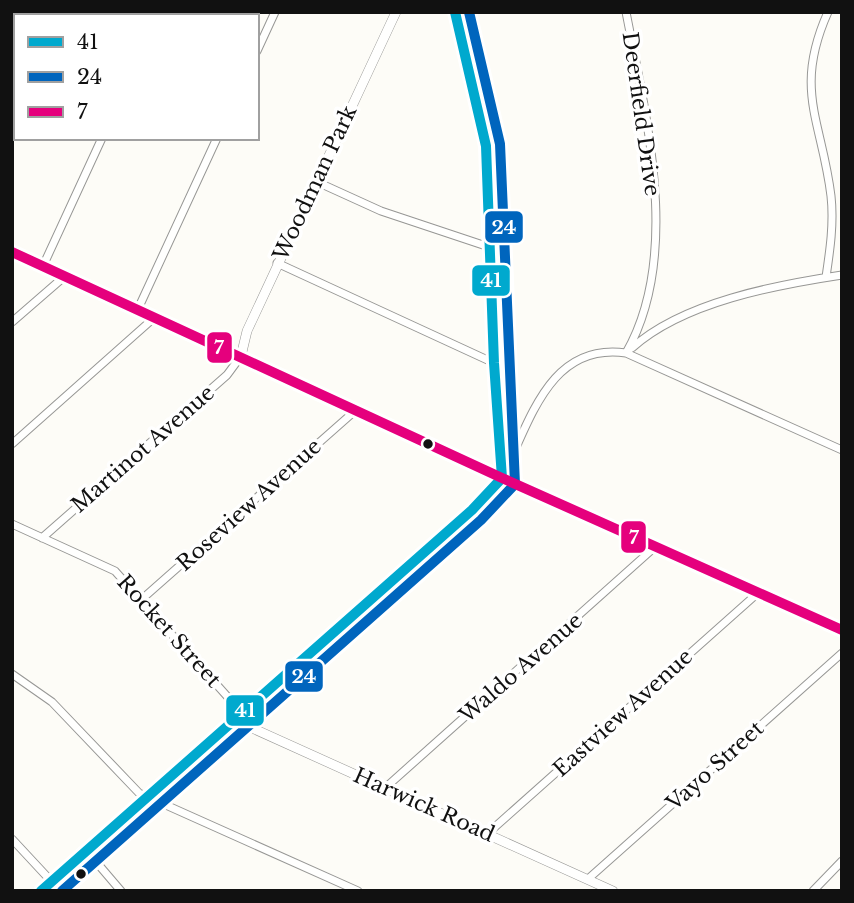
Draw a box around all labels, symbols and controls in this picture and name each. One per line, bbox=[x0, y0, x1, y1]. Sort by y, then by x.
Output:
legend bbox=[14, 14, 259, 140]
text: 41 bbox=[77, 29, 99, 55]
street label: Deerfield Drive bbox=[617, 30, 665, 198]
text: 24 bbox=[77, 64, 102, 90]
text: 7 bbox=[77, 99, 88, 125]
street label: Woodman Park bbox=[267, 101, 362, 266]
line badge: 24 bbox=[484, 210, 524, 244]
text: 24 bbox=[492, 216, 517, 239]
line badge: 41 bbox=[471, 264, 511, 297]
text: 41 bbox=[481, 269, 501, 292]
line badge: 7 bbox=[206, 331, 233, 364]
text: 7 bbox=[214, 336, 225, 359]
street label: Martinot Avenue bbox=[66, 380, 220, 518]
street label: Roseview Avenue bbox=[171, 433, 327, 577]
unlabelled marker bbox=[421, 437, 435, 451]
line badge: 7 bbox=[620, 520, 647, 554]
text: 7 bbox=[629, 526, 640, 549]
street label: Rocket Street bbox=[112, 569, 226, 693]
street label: Waldo Avenue bbox=[453, 608, 588, 729]
street label: Eastview Avenue bbox=[548, 644, 698, 782]
line badge: 24 bbox=[284, 660, 324, 693]
text: 24 bbox=[292, 665, 317, 688]
line badge: 41 bbox=[225, 694, 265, 727]
text: 41 bbox=[235, 699, 255, 722]
street label: Vayo Street bbox=[660, 716, 769, 817]
street label: Harwick Road bbox=[349, 762, 499, 848]
unlabelled marker bbox=[74, 867, 88, 881]

